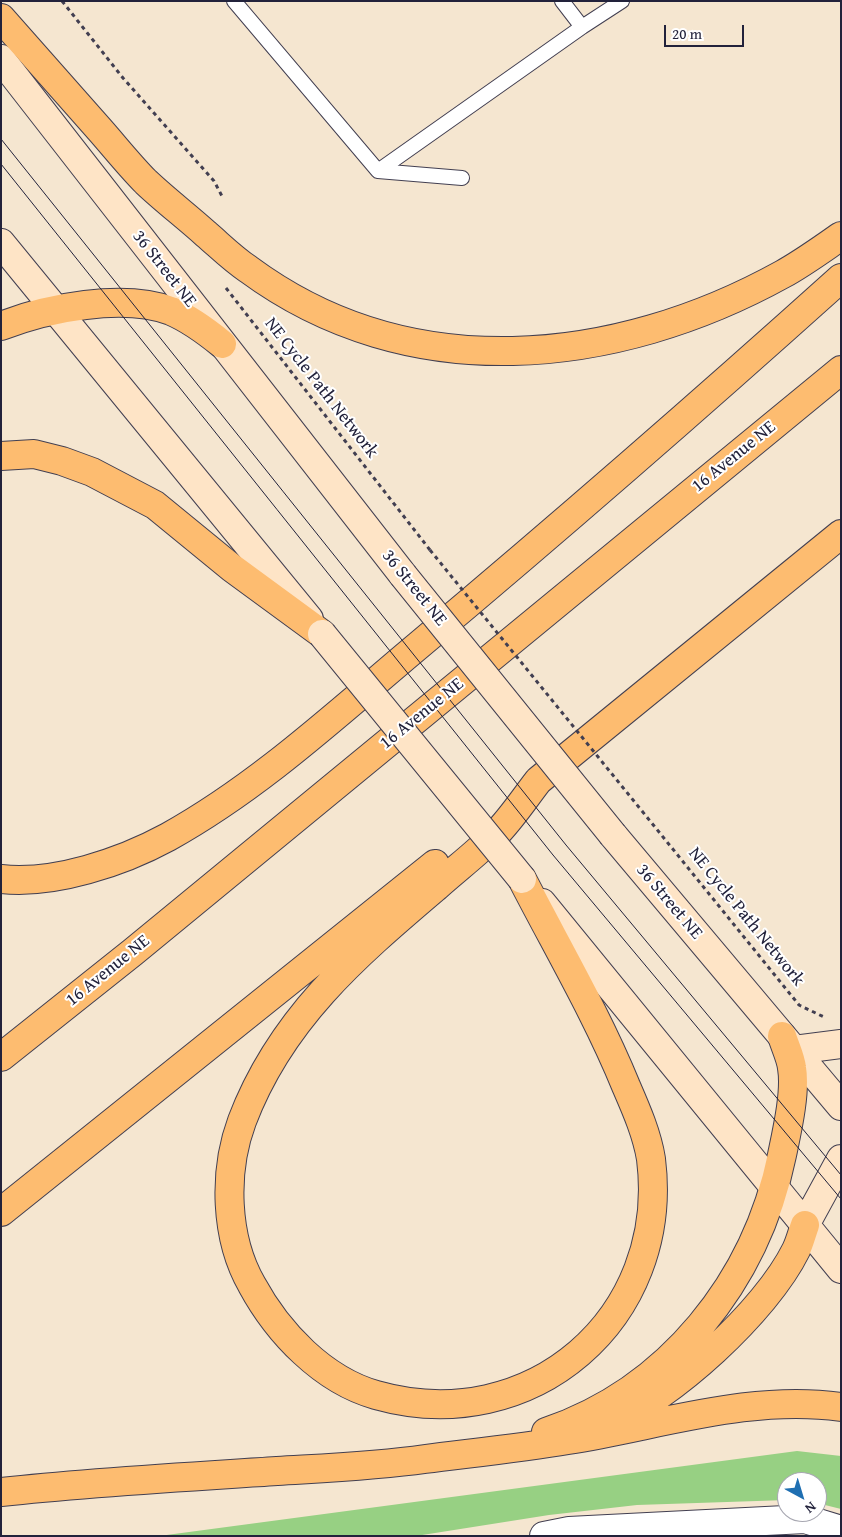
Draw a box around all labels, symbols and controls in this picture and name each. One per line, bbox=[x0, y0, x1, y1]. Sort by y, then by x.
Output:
scale bar bbox=[667, 15, 747, 47]
text: 20 m bbox=[672, 23, 702, 44]
street label: 36 Street NE bbox=[127, 226, 201, 312]
street label: NE Cycle Path Network bbox=[259, 314, 383, 462]
street label: 16 Avenue NE bbox=[688, 417, 780, 497]
street label: 36 Street NE bbox=[377, 546, 451, 630]
street label: 16 Avenue NE bbox=[376, 674, 468, 754]
street label: NE Cycle Path Network bbox=[683, 843, 809, 991]
street label: 36 Street NE bbox=[631, 860, 707, 944]
street label: 16 Avenue NE bbox=[62, 931, 154, 1011]
north arrow bbox=[777, 1472, 827, 1522]
text: N bbox=[801, 1497, 821, 1519]

